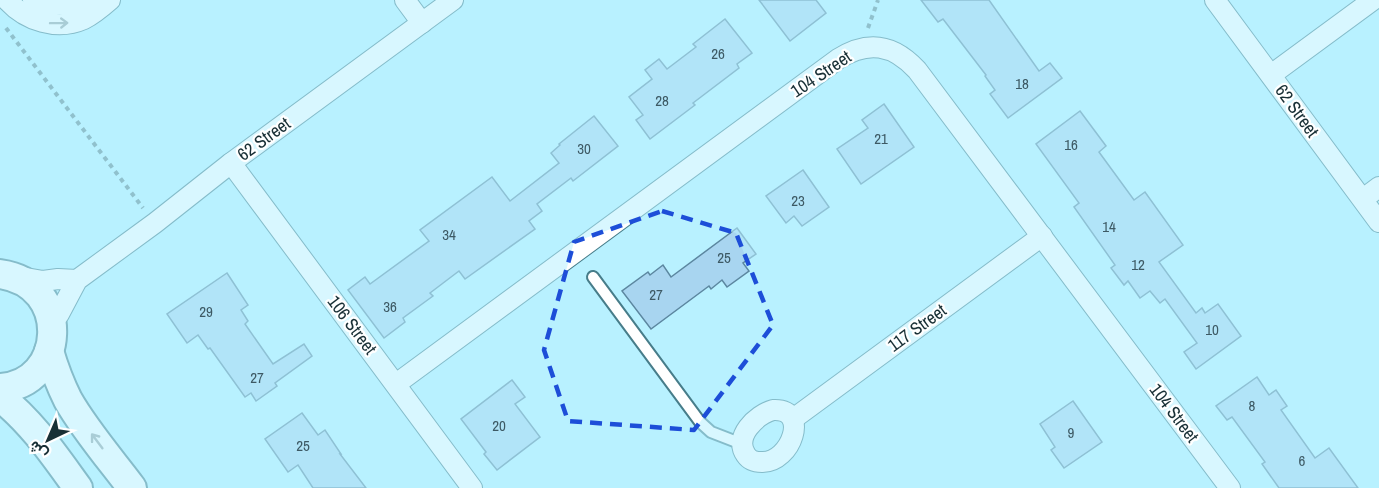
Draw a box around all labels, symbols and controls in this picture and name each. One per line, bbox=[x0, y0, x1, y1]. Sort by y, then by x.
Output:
one-way arrow bbox=[48, 17, 68, 29]
house number: 26 bbox=[711, 43, 725, 64]
street label: 104 Street bbox=[785, 44, 856, 103]
house number: 18 bbox=[1015, 73, 1029, 94]
street label: 62 Street bbox=[1270, 79, 1325, 142]
house number: 28 bbox=[655, 90, 669, 111]
street label: 62 Street bbox=[232, 111, 295, 166]
house number: 21 bbox=[874, 128, 888, 149]
house number: 16 bbox=[1064, 134, 1078, 155]
house number: 30 bbox=[577, 138, 591, 159]
house number: 23 bbox=[791, 190, 805, 211]
house number: 14 bbox=[1102, 216, 1116, 237]
house number: 34 bbox=[442, 224, 456, 245]
house number: 25 bbox=[717, 247, 731, 268]
house number: 12 bbox=[1131, 254, 1145, 275]
house number: 27 bbox=[649, 284, 663, 305]
street label: 106 Street bbox=[322, 290, 383, 359]
house number: 36 bbox=[383, 296, 397, 317]
street label: 117 Street bbox=[882, 298, 951, 357]
house number: 29 bbox=[199, 301, 213, 322]
house number: 10 bbox=[1205, 319, 1219, 340]
house number: 27 bbox=[250, 367, 264, 388]
street label: 104 Street bbox=[1144, 378, 1205, 447]
house number: 8 bbox=[1249, 395, 1256, 416]
north arrow bbox=[18, 410, 78, 470]
house number: 20 bbox=[492, 415, 506, 436]
house number: 9 bbox=[1068, 422, 1075, 443]
one-way arrow bbox=[91, 434, 103, 450]
house number: 25 bbox=[296, 435, 310, 456]
text: ش bbox=[23, 436, 52, 465]
house number: 6 bbox=[1299, 450, 1306, 471]

